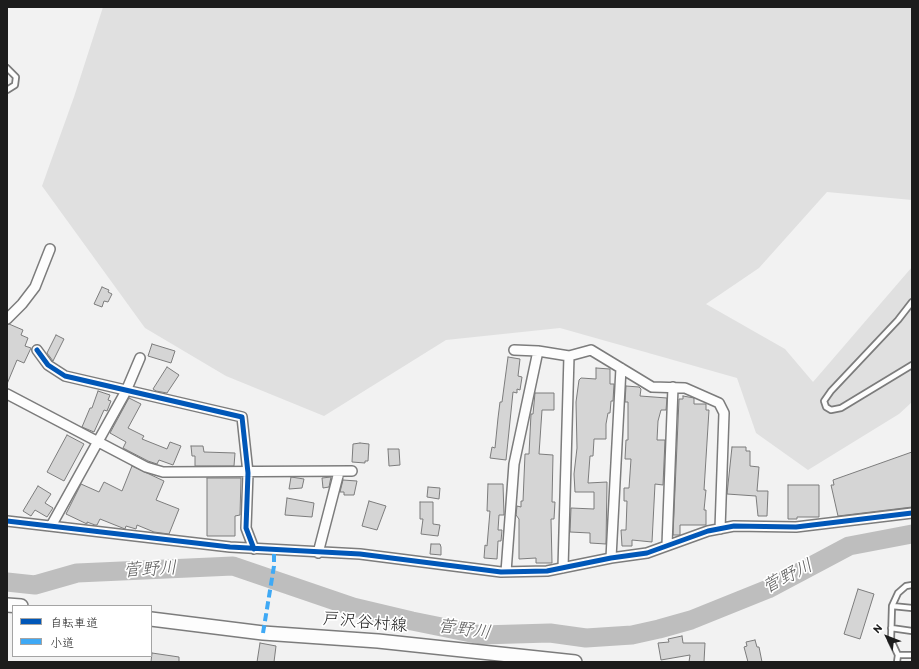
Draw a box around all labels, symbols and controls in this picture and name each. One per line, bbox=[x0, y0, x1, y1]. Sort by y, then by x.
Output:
water label: 菅野川 bbox=[759, 555, 817, 599]
water label: 菅野川 bbox=[122, 558, 178, 582]
legend bbox=[12, 605, 152, 657]
street label: 戸沢谷村線 bbox=[322, 609, 408, 637]
text: 自転車道 bbox=[50, 616, 98, 630]
water label: 菅野川 bbox=[436, 616, 492, 644]
north arrow bbox=[867, 617, 907, 657]
text: N bbox=[870, 622, 885, 636]
text: 小道 bbox=[50, 636, 74, 650]

